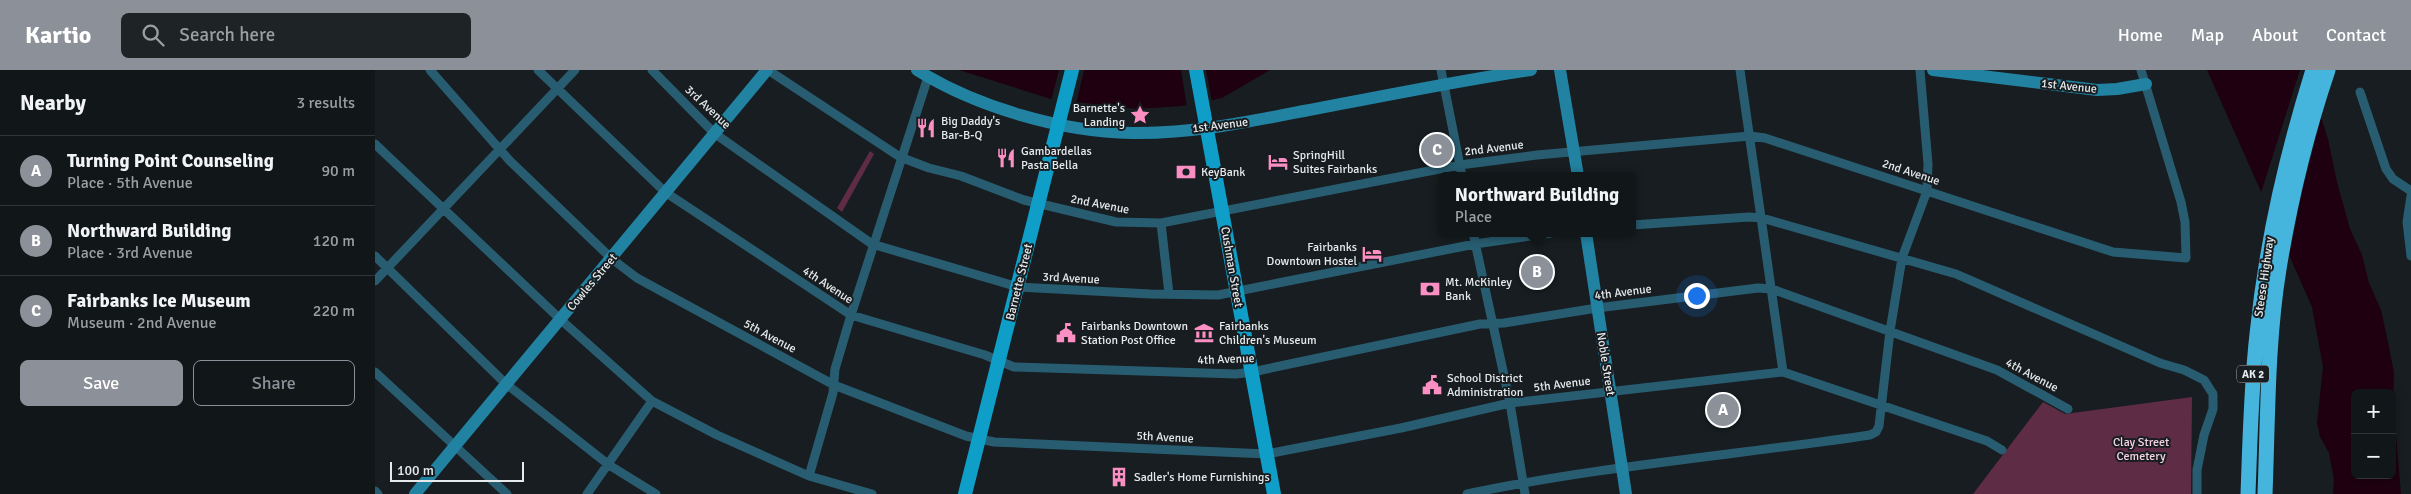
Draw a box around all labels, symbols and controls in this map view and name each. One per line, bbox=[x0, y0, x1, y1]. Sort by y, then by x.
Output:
search box bbox=[121, 13, 471, 58]
text: Kartio bbox=[25, 20, 91, 50]
icon: search bbox=[139, 21, 167, 49]
text: Search here bbox=[179, 23, 275, 47]
text: Home bbox=[2118, 24, 2163, 46]
text: Map bbox=[2191, 24, 2224, 46]
text: About bbox=[2252, 24, 2298, 46]
text: Contact bbox=[2326, 24, 2386, 46]
street label: 1st Avenue bbox=[2040, 76, 2098, 97]
street label: 3rd Avenue bbox=[682, 82, 734, 132]
text: Nearby bbox=[20, 90, 86, 116]
text: 3 results bbox=[296, 93, 355, 113]
place label: Barnette's Landing bbox=[1073, 101, 1125, 130]
place icon: Barnette's Landing bbox=[1129, 104, 1151, 126]
place label: Big Daddy's Bar-B-Q bbox=[941, 114, 1000, 143]
street label: 1st Avenue bbox=[1191, 115, 1249, 136]
restaurant icon: Big Daddy's Bar-B-Q bbox=[915, 117, 937, 139]
pin: C bbox=[1421, 131, 1453, 169]
street label: 2nd Avenue bbox=[1464, 137, 1525, 160]
place label: Gambardellas Pasta Bella bbox=[1021, 144, 1092, 173]
restaurant icon: Gambardellas Pasta Bella bbox=[995, 147, 1017, 169]
place label: SpringHill Suites Fairbanks bbox=[1293, 148, 1377, 177]
text: Turning Point Counseling bbox=[67, 149, 274, 173]
hotel icon: SpringHill Suites Fairbanks bbox=[1267, 151, 1289, 173]
street label: 2nd Avenue bbox=[1880, 156, 1941, 189]
text: A bbox=[31, 161, 41, 181]
text: 90 m bbox=[321, 161, 355, 181]
bank icon: KeyBank bbox=[1175, 161, 1197, 183]
place label: KeyBank bbox=[1201, 165, 1245, 180]
popup bbox=[1438, 172, 1636, 237]
text: Place · 5th Avenue bbox=[67, 173, 193, 193]
text: Northward Building bbox=[1455, 183, 1619, 207]
street label: 2nd Avenue bbox=[1069, 191, 1131, 218]
text: Place bbox=[1455, 207, 1492, 227]
text: Northward Building bbox=[67, 219, 231, 243]
street label: Cushman Street bbox=[1217, 226, 1246, 309]
text: B bbox=[31, 231, 41, 251]
text: 120 m bbox=[313, 231, 355, 251]
street label: Steese Highway bbox=[2251, 236, 2278, 318]
place label: Fairbanks Downtown Hostel bbox=[1267, 240, 1357, 269]
street label: Barnette Street bbox=[1003, 242, 1036, 322]
text: Place · 3rd Avenue bbox=[67, 243, 193, 263]
hotel icon: Fairbanks Downtown Hostel bbox=[1361, 243, 1383, 265]
street label: Cowles Street bbox=[564, 250, 621, 314]
pin: B bbox=[1521, 253, 1553, 291]
street label: 4th Avenue bbox=[800, 263, 856, 307]
street label: 3rd Avenue bbox=[1042, 270, 1100, 287]
place label: Mt. McKinley Bank bbox=[1445, 275, 1512, 304]
bank icon: Mt. McKinley Bank bbox=[1419, 278, 1441, 300]
street label: 4th Avenue bbox=[1594, 282, 1652, 303]
your location bbox=[1684, 283, 1710, 309]
text: Fairbanks Ice Museum bbox=[67, 289, 251, 313]
text: C bbox=[31, 301, 41, 321]
text: 220 m bbox=[313, 301, 355, 321]
text: Museum · 2nd Avenue bbox=[67, 313, 217, 333]
street label: 5th Avenue bbox=[741, 316, 799, 357]
place label: Fairbanks Downtown Station Post Office bbox=[1081, 319, 1188, 348]
place label: Fairbanks Children's Museum bbox=[1219, 319, 1317, 348]
public building icon: Fairbanks Downtown Station Post Office bbox=[1055, 322, 1077, 344]
museum icon: Fairbanks Children's Museum bbox=[1193, 322, 1215, 344]
street label: Noble Street bbox=[1593, 331, 1618, 397]
street label: 4th Avenue bbox=[1197, 351, 1255, 368]
street label: 4th Avenue bbox=[2003, 355, 2061, 396]
button: Save bbox=[20, 360, 183, 406]
button: Share bbox=[193, 360, 355, 406]
road number: AK 2 bbox=[2237, 366, 2269, 382]
place label: School District Administration bbox=[1447, 371, 1523, 400]
public building icon: School District Administration bbox=[1421, 374, 1443, 396]
street label: 5th Avenue bbox=[1533, 374, 1591, 395]
map controls bbox=[2351, 389, 2396, 479]
button: + bbox=[2351, 389, 2396, 434]
pin: A bbox=[1707, 391, 1739, 429]
street label: 5th Avenue bbox=[1136, 429, 1194, 446]
button: − bbox=[2351, 434, 2396, 479]
park label: Clay Street Cemetery bbox=[2113, 435, 2169, 464]
scale bar bbox=[390, 459, 524, 482]
text: 100 m bbox=[397, 462, 434, 479]
building icon: Sadler's Home Furnishings bbox=[1108, 466, 1130, 488]
place label: Sadler's Home Furnishings bbox=[1134, 470, 1270, 485]

